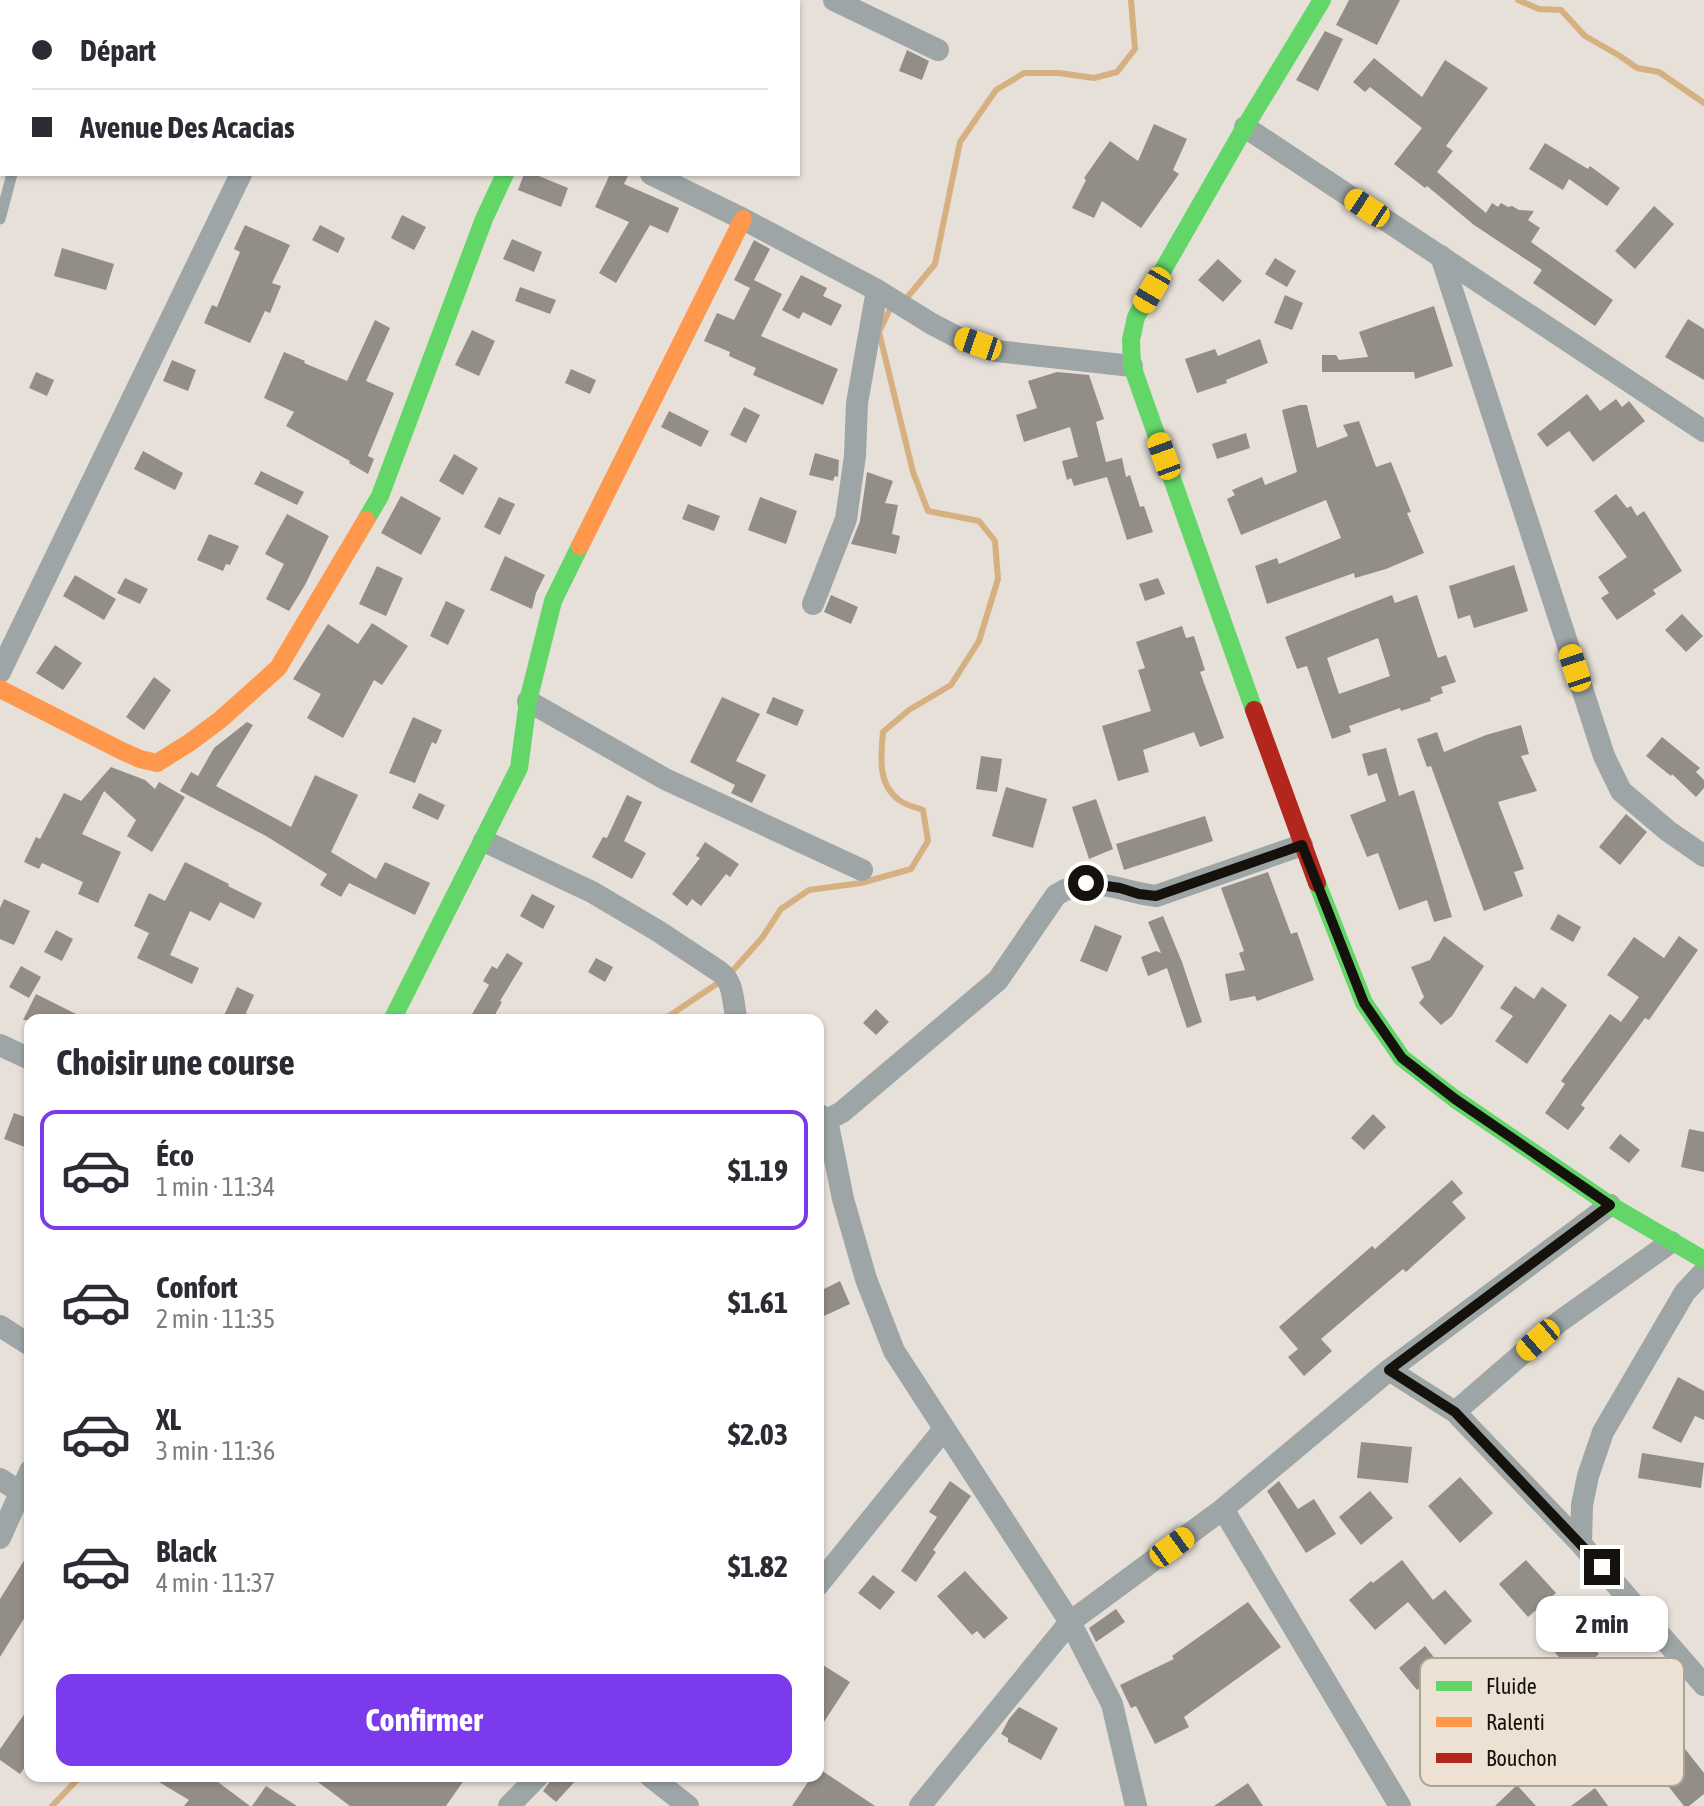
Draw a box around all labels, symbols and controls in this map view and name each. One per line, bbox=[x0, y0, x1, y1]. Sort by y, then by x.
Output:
text: Départ bbox=[80, 33, 156, 67]
text: Avenue Des Acacias bbox=[80, 110, 295, 144]
car bbox=[1340, 185, 1394, 231]
car bbox=[1130, 263, 1174, 317]
car bbox=[951, 325, 1005, 363]
car bbox=[1145, 429, 1183, 483]
car bbox=[1556, 641, 1594, 695]
route start bbox=[1068, 865, 1104, 901]
text: Choisir une course bbox=[56, 1041, 295, 1083]
icon: car bbox=[60, 1134, 132, 1206]
text: Éco bbox=[156, 1138, 194, 1172]
text: $1.19 bbox=[728, 1153, 788, 1187]
text: 1 min · 11:34 bbox=[156, 1172, 275, 1202]
icon: car bbox=[60, 1266, 132, 1338]
text: Confort bbox=[156, 1270, 238, 1304]
text: $1.61 bbox=[728, 1285, 788, 1319]
text: 2 min · 11:35 bbox=[156, 1304, 275, 1334]
car bbox=[1512, 1315, 1564, 1365]
icon: car bbox=[60, 1398, 132, 1470]
text: XL bbox=[156, 1402, 181, 1436]
text: $2.03 bbox=[728, 1417, 788, 1451]
text: 3 min · 11:36 bbox=[156, 1436, 275, 1466]
car bbox=[1146, 1523, 1198, 1571]
icon: car bbox=[60, 1530, 132, 1602]
text: Black bbox=[156, 1534, 216, 1568]
text: $1.82 bbox=[728, 1549, 788, 1583]
route end bbox=[1584, 1549, 1620, 1585]
text: 4 min · 11:37 bbox=[156, 1568, 275, 1598]
callout: 2 min bbox=[1536, 1595, 1668, 1651]
text: 2 min bbox=[1575, 1609, 1629, 1639]
legend bbox=[1420, 1658, 1684, 1786]
text: Fluide bbox=[1486, 1673, 1537, 1699]
button: Confirmer bbox=[56, 1674, 792, 1766]
text: Ralenti bbox=[1486, 1709, 1545, 1735]
text: Bouchon bbox=[1486, 1745, 1557, 1771]

